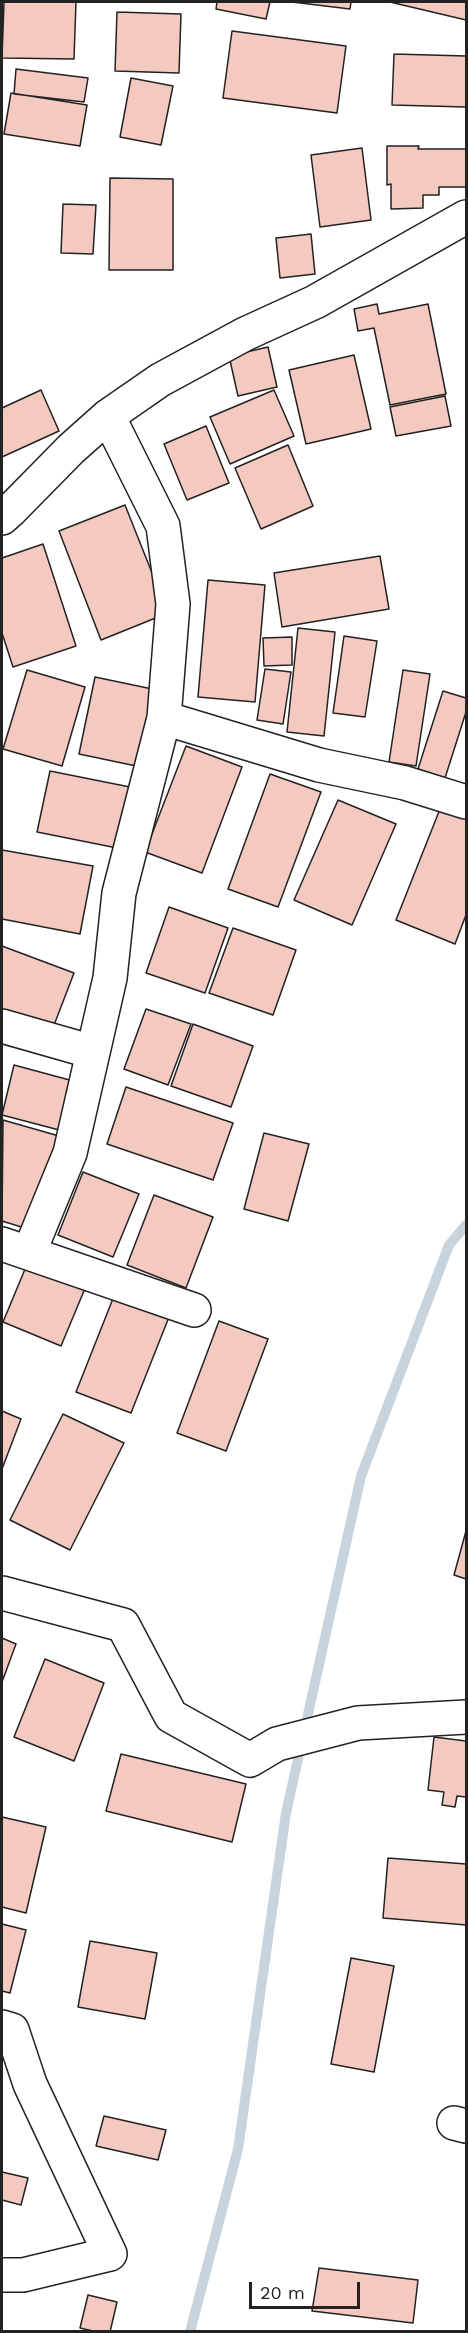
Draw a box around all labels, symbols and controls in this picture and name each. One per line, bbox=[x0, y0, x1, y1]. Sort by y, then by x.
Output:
scale bar bbox=[252, 2270, 363, 2308]
text: 20 m bbox=[260, 2282, 305, 2303]

